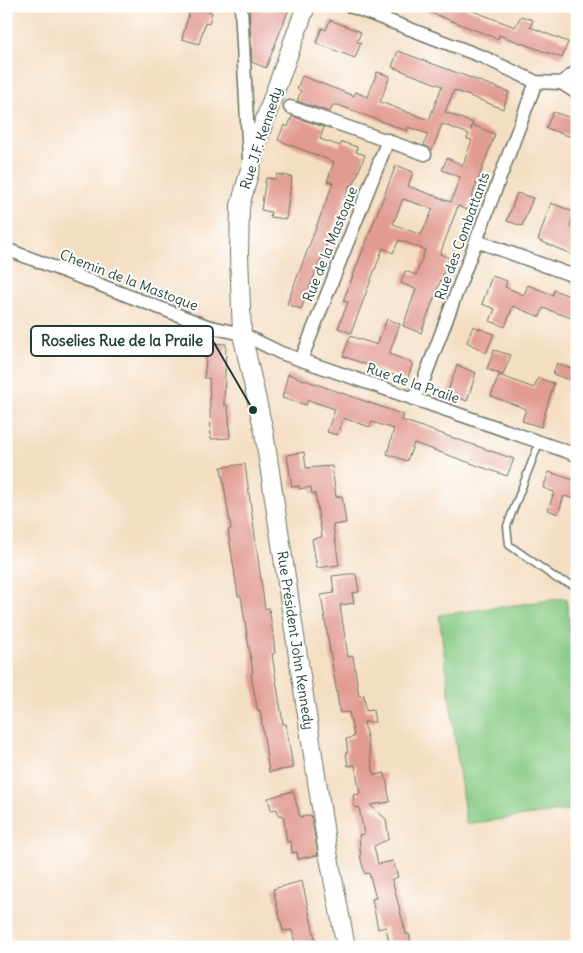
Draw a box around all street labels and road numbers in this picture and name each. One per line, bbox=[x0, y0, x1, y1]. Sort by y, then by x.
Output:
street label: Rue J.F. Kennedy bbox=[236, 85, 286, 191]
street label: Rue des Combattants bbox=[431, 170, 493, 302]
street label: Rue de la Mastoque bbox=[299, 184, 361, 304]
street label: Chemin de la Mastoque bbox=[57, 245, 201, 315]
street label: Rue de la Praile bbox=[364, 359, 462, 407]
street label: Rue Président John Kennedy bbox=[273, 550, 318, 731]

